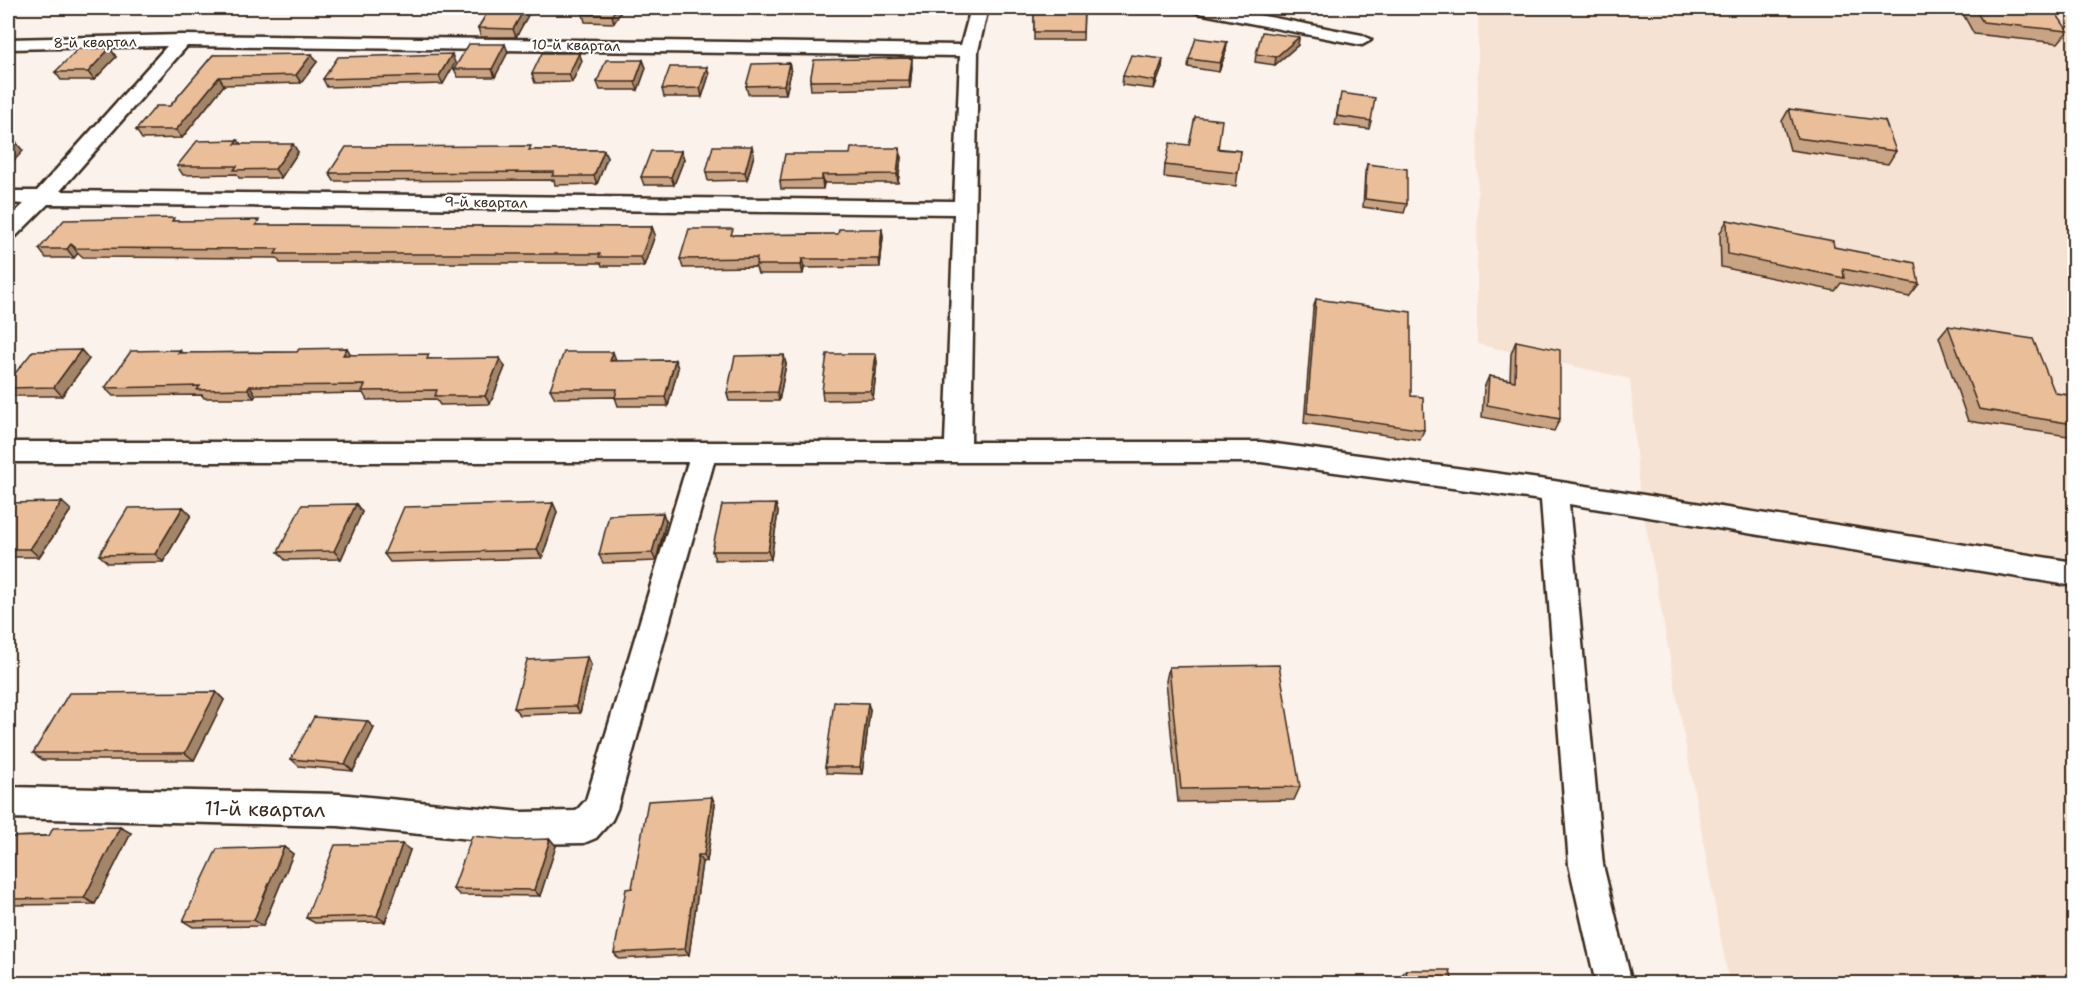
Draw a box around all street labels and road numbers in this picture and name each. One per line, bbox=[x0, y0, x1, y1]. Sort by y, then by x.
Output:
street label: 8-й квартал bbox=[53, 32, 137, 52]
street label: 10-й квартал bbox=[531, 35, 621, 55]
street label: 9-й квартал bbox=[444, 192, 528, 212]
street label: 11-й квартал bbox=[204, 795, 326, 823]

